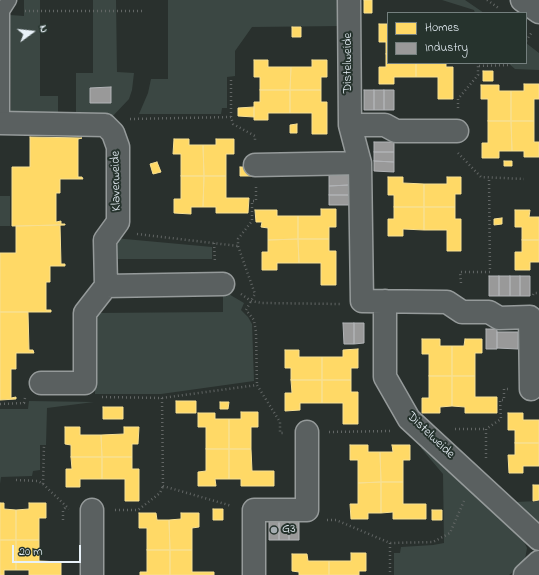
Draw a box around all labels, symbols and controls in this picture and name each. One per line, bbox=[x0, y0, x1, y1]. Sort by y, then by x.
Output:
north arrow bbox=[12, 12, 52, 52]
legend bbox=[387, 12, 527, 64]
text: Homes bbox=[425, 19, 459, 37]
text: N bbox=[35, 23, 52, 35]
street label: Distelweide bbox=[341, 33, 357, 93]
text: Industry bbox=[425, 39, 468, 57]
street label: Klaverweide bbox=[109, 151, 125, 211]
street label: Distelweide bbox=[403, 409, 457, 463]
place label: G3 bbox=[282, 522, 296, 538]
marker: G3 bbox=[269, 525, 279, 535]
scale bar bbox=[14, 537, 83, 563]
text: 20 m bbox=[19, 543, 42, 561]

